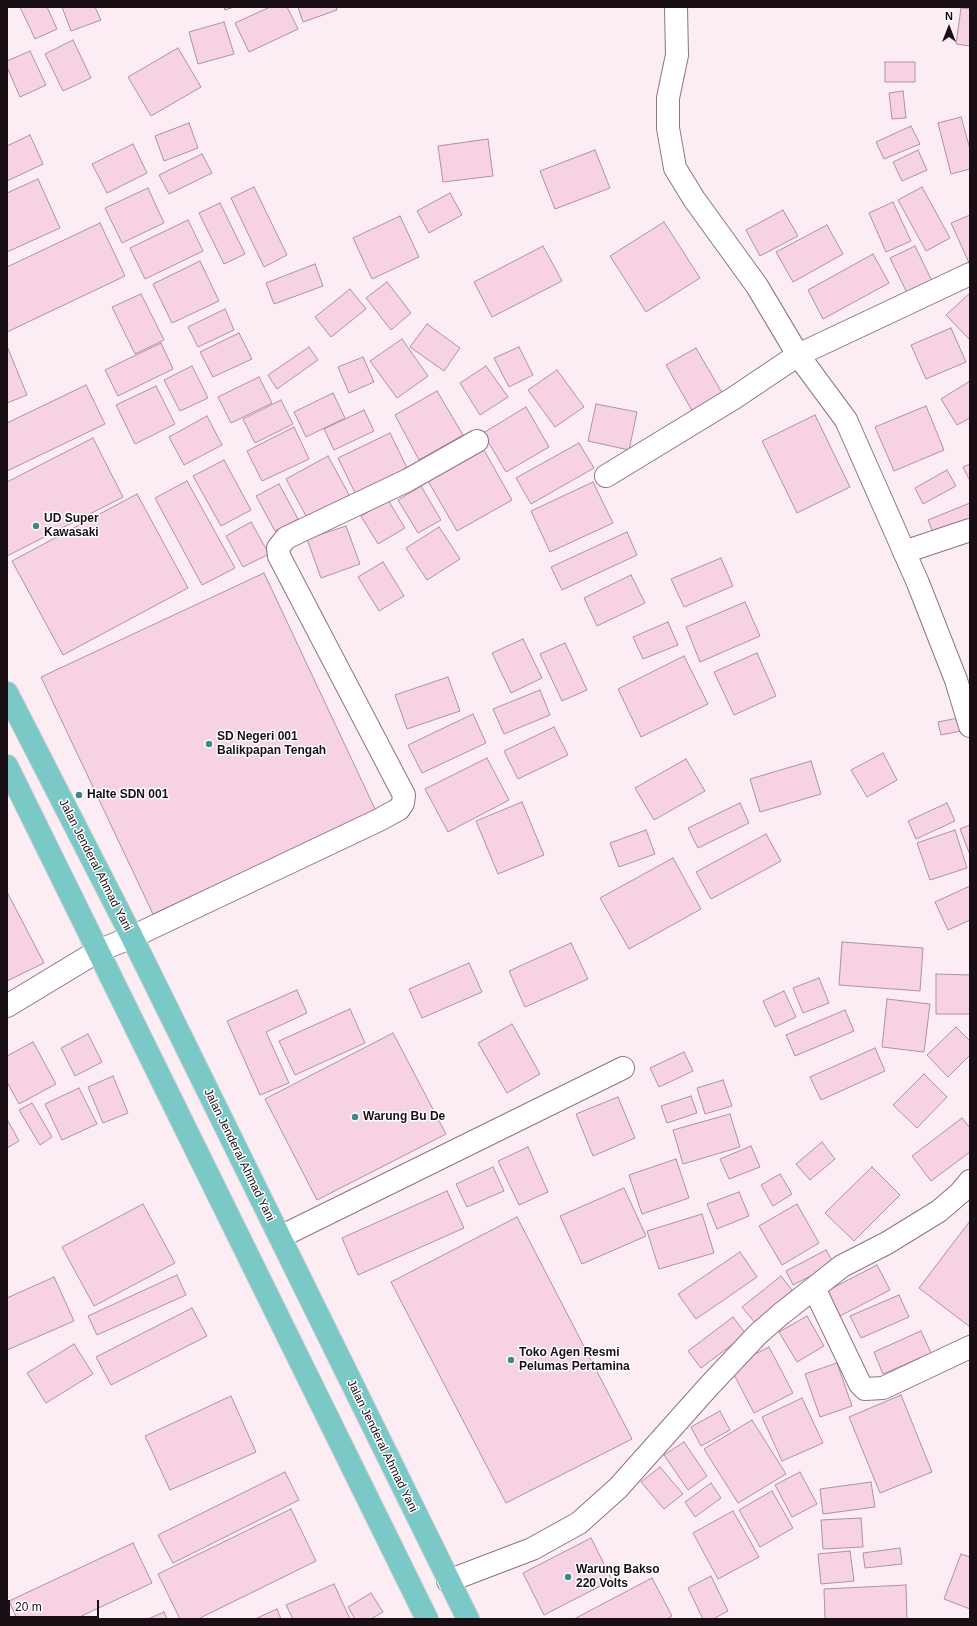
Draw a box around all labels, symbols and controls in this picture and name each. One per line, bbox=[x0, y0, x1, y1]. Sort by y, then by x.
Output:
north arrow bbox=[929, 8, 969, 48]
text: N bbox=[945, 10, 953, 22]
place label: UD Super Kawasaki bbox=[44, 512, 99, 540]
marker: UD Super Kawasaki bbox=[31, 521, 41, 531]
place label: SD Negeri 001 Balikpapan Tengah bbox=[217, 730, 326, 758]
marker: SD Negeri 001 Balikpapan Tengah bbox=[204, 739, 214, 749]
place label: Halte SDN 001 bbox=[87, 788, 168, 802]
marker: Halte SDN 001 bbox=[74, 790, 84, 800]
street label: Jalan Jenderal Ahmad Yani bbox=[55, 797, 135, 933]
street label: Jalan Jenderal Ahmad Yani bbox=[201, 1086, 277, 1224]
place label: Warung Bu De bbox=[363, 1110, 445, 1124]
marker: Warung Bu De bbox=[350, 1112, 360, 1122]
place label: Toko Agen Resmi Pelumas Pertamina bbox=[519, 1346, 630, 1374]
marker: Toko Agen Resmi Pelumas Pertamina bbox=[506, 1355, 516, 1365]
street label: Jalan Jenderal Ahmad Yani bbox=[344, 1377, 420, 1515]
place label: Warung Bakso 220 Volts bbox=[576, 1563, 660, 1591]
marker: Warung Bakso 220 Volts bbox=[563, 1572, 573, 1582]
scale bar bbox=[10, 1592, 101, 1618]
text: 20 m bbox=[15, 1600, 42, 1614]

